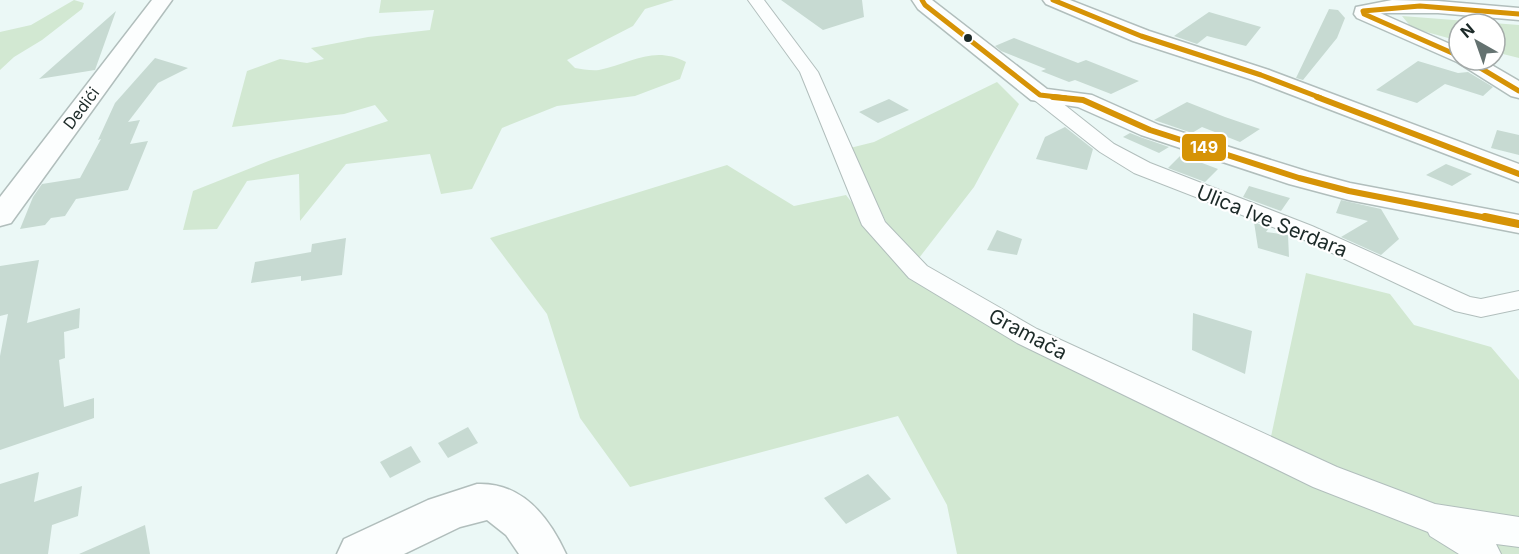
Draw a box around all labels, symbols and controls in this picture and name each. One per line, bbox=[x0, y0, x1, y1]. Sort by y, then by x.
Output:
north arrow bbox=[1447, 12, 1507, 72]
text: N bbox=[1456, 19, 1478, 42]
unlabelled marker bbox=[962, 32, 974, 44]
street label: Dedići bbox=[59, 83, 103, 133]
line badge: 149 bbox=[1181, 133, 1227, 162]
text: 149 bbox=[1190, 137, 1218, 157]
street label: Ulica Ive Serdara bbox=[1193, 180, 1351, 262]
street label: Gramača bbox=[985, 303, 1071, 365]

